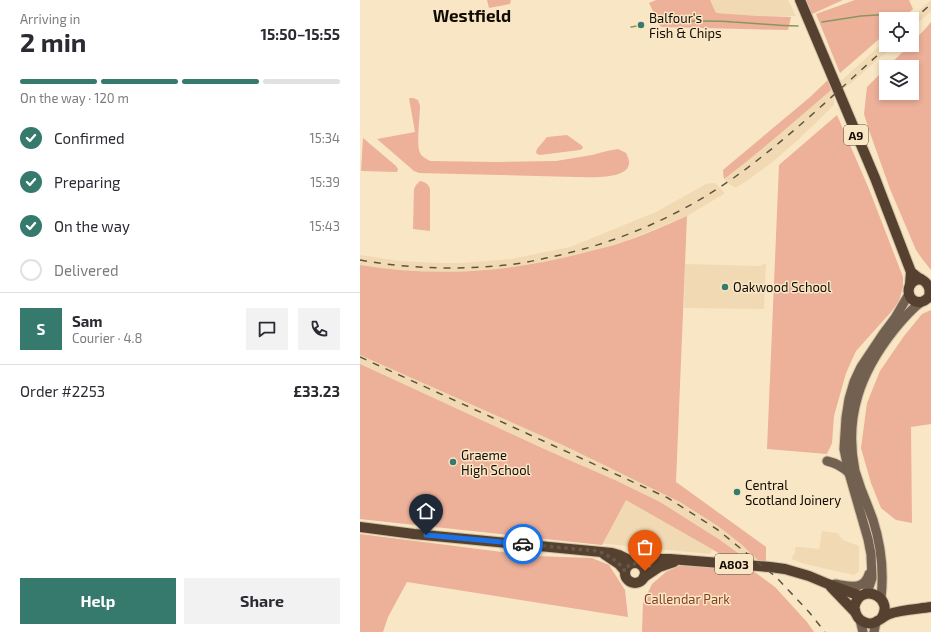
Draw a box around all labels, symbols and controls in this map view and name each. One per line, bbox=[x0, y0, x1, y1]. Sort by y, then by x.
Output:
district label: Westfield bbox=[433, 5, 511, 25]
place label: Balfour's Fish & Chips bbox=[649, 10, 722, 41]
text: Arriving in bbox=[20, 11, 80, 27]
map controls bbox=[879, 12, 919, 100]
button: locate bbox=[879, 12, 919, 52]
marker: Balfour's Fish & Chips bbox=[636, 20, 646, 30]
text: 15:50–15:55 bbox=[261, 25, 340, 43]
text: 2 min bbox=[20, 26, 86, 57]
button: layers bbox=[879, 60, 919, 100]
text: On the way · 120 m bbox=[20, 90, 129, 106]
road number: A9 bbox=[844, 125, 868, 145]
icon: check bbox=[20, 127, 42, 149]
text: Confirmed bbox=[54, 129, 125, 147]
text: 15:34 bbox=[310, 130, 340, 146]
icon: check bbox=[20, 171, 42, 193]
text: Preparing bbox=[54, 173, 120, 191]
text: 15:39 bbox=[310, 174, 340, 190]
icon: check bbox=[20, 215, 42, 237]
text: On the way bbox=[54, 217, 130, 235]
text: 15:43 bbox=[310, 218, 340, 234]
text: Delivered bbox=[54, 261, 119, 279]
place label: Oakwood School bbox=[733, 279, 831, 295]
marker: Oakwood School bbox=[720, 282, 730, 292]
button: chat bbox=[246, 308, 288, 350]
button: phone bbox=[298, 308, 340, 350]
text: Sam bbox=[72, 312, 103, 330]
text: S bbox=[37, 320, 45, 338]
text: Courier · 4.8 bbox=[72, 330, 142, 346]
text: Order #2253 bbox=[20, 382, 105, 400]
text: £33.23 bbox=[293, 382, 340, 400]
place label: Graeme High School bbox=[461, 447, 531, 478]
marker: Graeme High School bbox=[448, 457, 458, 467]
place label: Central Scotland Joinery bbox=[745, 477, 841, 508]
marker: Central Scotland Joinery bbox=[732, 487, 742, 497]
pin bbox=[409, 494, 443, 535]
icon: home bbox=[415, 500, 437, 522]
courier bbox=[503, 524, 543, 564]
pin bbox=[628, 530, 662, 571]
icon: car bbox=[512, 533, 534, 555]
icon: bag bbox=[634, 536, 656, 558]
road number: A803 bbox=[715, 554, 753, 574]
button: Help bbox=[20, 578, 176, 624]
button: Share bbox=[184, 578, 340, 624]
park label: Callendar Park bbox=[644, 591, 730, 607]

